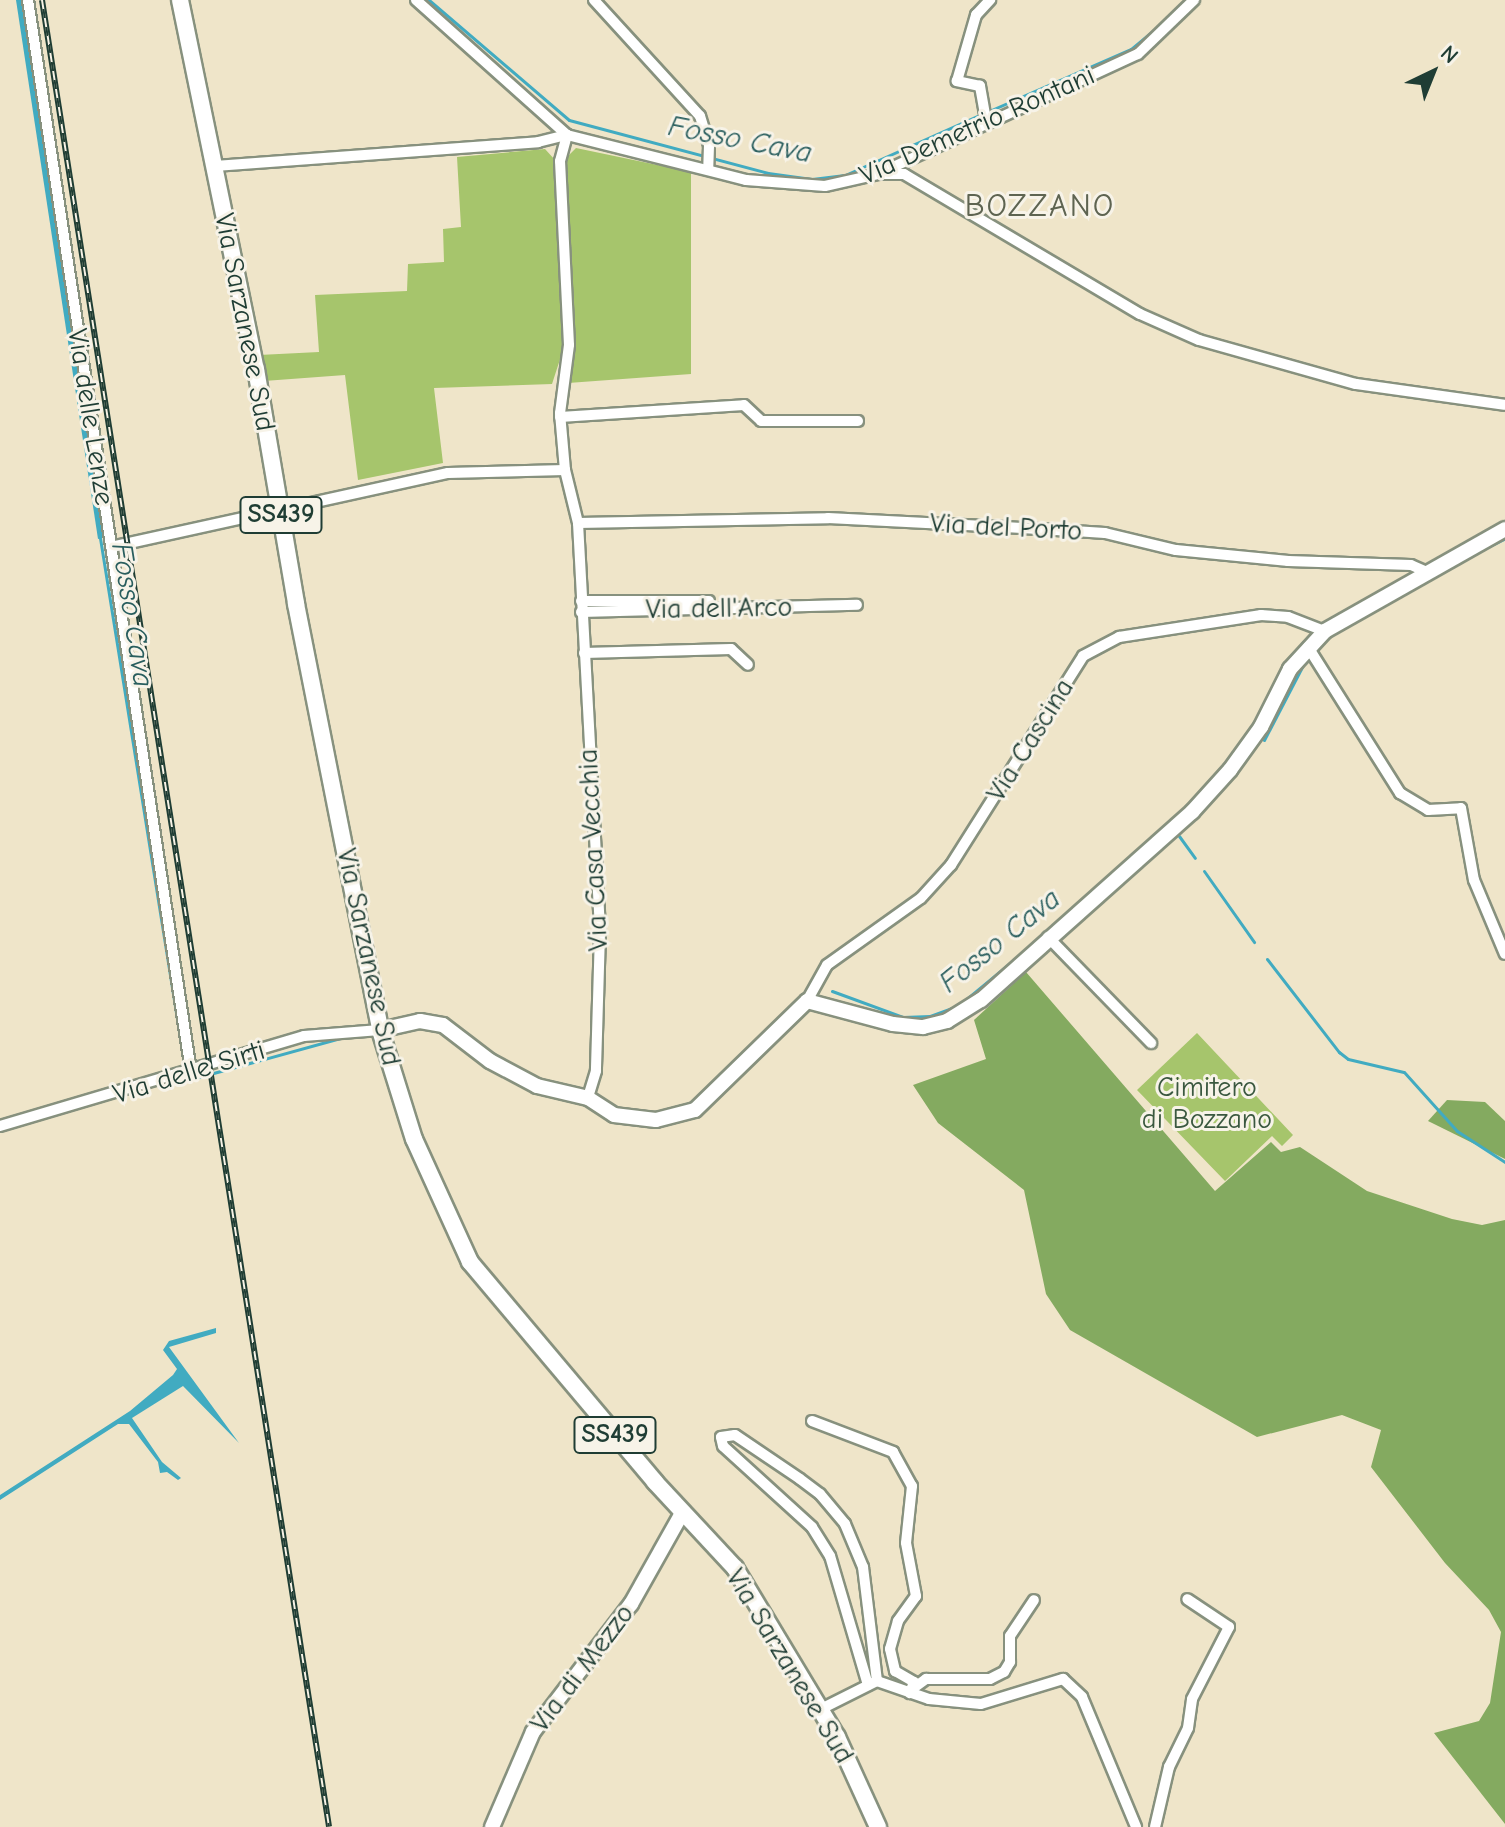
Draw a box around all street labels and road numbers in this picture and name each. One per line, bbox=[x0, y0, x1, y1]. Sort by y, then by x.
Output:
street label: Via Demetrio Rontani bbox=[854, 58, 1100, 192]
street label: Via Sarzanese Sud bbox=[207, 210, 283, 434]
street label: Via delle Lenze bbox=[60, 326, 122, 508]
road number: SS439 bbox=[239, 493, 323, 537]
street label: Via del Porto bbox=[929, 506, 1083, 548]
street label: Via dell'Arco bbox=[645, 590, 793, 626]
street label: Via Cascina bbox=[979, 673, 1081, 807]
street label: Via Casa Vecchia bbox=[571, 748, 615, 952]
street label: Via Sarzanese Sud bbox=[330, 845, 408, 1069]
street label: Via delle Sirti bbox=[109, 1033, 269, 1111]
road number: SS439 bbox=[573, 1413, 657, 1457]
street label: Via Sarzanese Sud bbox=[719, 1563, 861, 1769]
street label: Via di Mezzo bbox=[523, 1597, 641, 1739]

